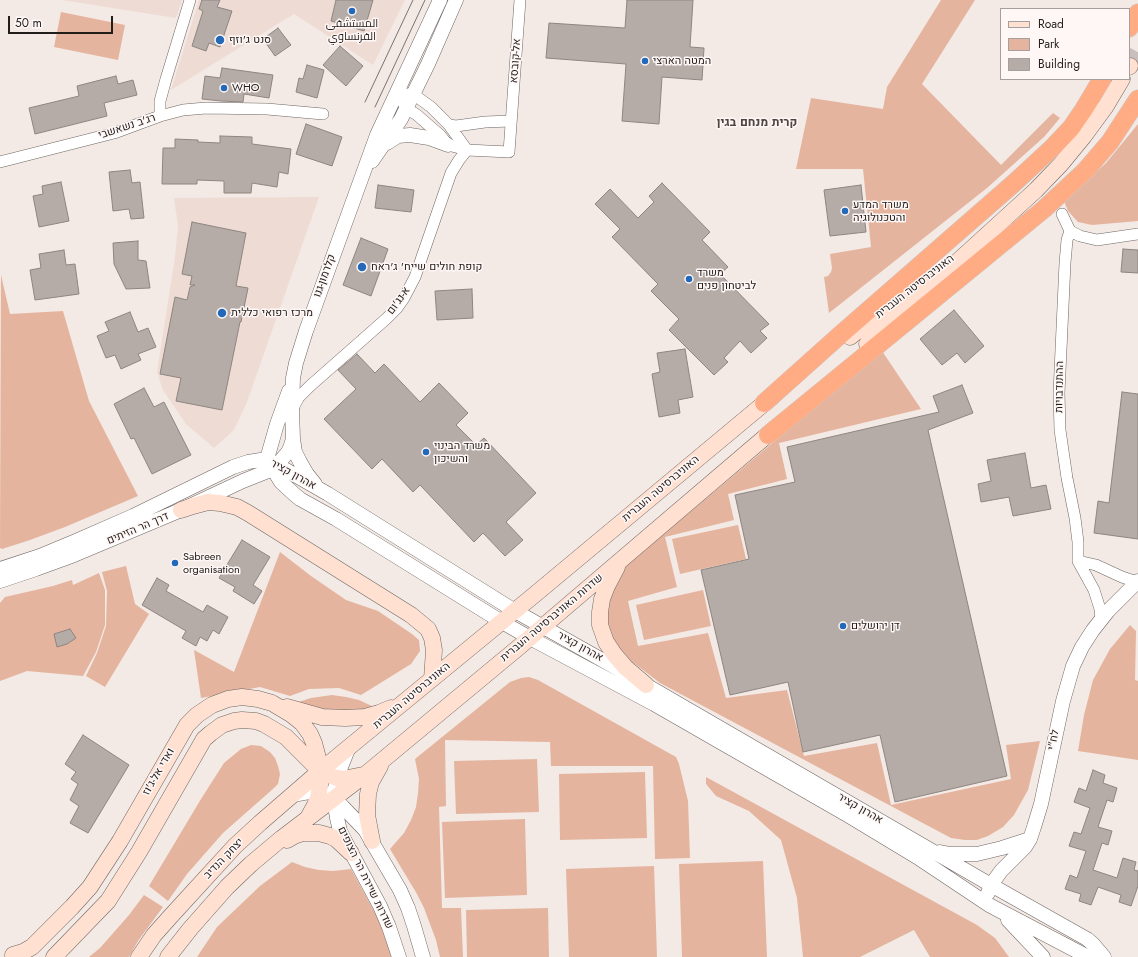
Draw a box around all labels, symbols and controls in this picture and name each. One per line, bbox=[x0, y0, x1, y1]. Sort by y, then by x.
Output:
marker: المستشفى الفرنساوي bbox=[347, 6, 357, 16]
scale bar bbox=[10, 8, 115, 34]
legend bbox=[1000, 8, 1130, 80]
text: 50 m bbox=[15, 14, 42, 32]
text: Road bbox=[1038, 15, 1064, 33]
place label: المستشفى الفرنساوي bbox=[326, 17, 378, 43]
place label: סנט ג'וזף bbox=[229, 33, 271, 47]
marker: סנט ג'וזף bbox=[214, 34, 226, 46]
text: Park bbox=[1038, 35, 1059, 53]
street label: אל-קובסא bbox=[508, 38, 524, 84]
place label: המטה הארצי bbox=[653, 54, 711, 68]
text: Building bbox=[1038, 55, 1080, 73]
marker: המטה הארצי bbox=[640, 56, 650, 66]
place label: WHO bbox=[232, 81, 259, 95]
marker: WHO bbox=[219, 83, 229, 93]
street label: רג'ב נשאשבי bbox=[97, 112, 157, 142]
district label: קרית מנחם בגין bbox=[717, 116, 797, 130]
place label: משרד המדע והטכנולוגיה bbox=[853, 198, 909, 224]
marker: משרד המדע והטכנולוגיה bbox=[840, 206, 850, 216]
street label: האוניברסיטה העברית bbox=[873, 252, 957, 322]
street label: קלרמון-גנו bbox=[311, 253, 339, 299]
place label: קופת חולים שייח' ג'ראח bbox=[371, 260, 482, 274]
marker: קופת חולים שייח' ג'ראח bbox=[356, 261, 368, 273]
place label: משרד לביטחון פנים bbox=[697, 266, 756, 292]
marker: משרד לביטחון פנים bbox=[684, 274, 694, 284]
street label: א-נג'ום bbox=[385, 285, 413, 317]
place label: מרכז רפואי כללית bbox=[231, 306, 313, 320]
marker: מרכז רפואי כללית bbox=[216, 307, 228, 319]
street label: ההתנדבויות bbox=[1053, 361, 1067, 413]
place label: משרד הבינוי והשיכון bbox=[434, 439, 490, 465]
marker: משרד הבינוי והשיכון bbox=[421, 447, 431, 457]
street label: האוניברסיטה העברית bbox=[620, 453, 702, 525]
street label: אהרון קציר bbox=[268, 457, 318, 493]
street label: דרך הר הזיתים bbox=[105, 510, 171, 548]
place label: Sabreen organisation bbox=[183, 550, 240, 576]
marker: Sabreen organisation bbox=[170, 558, 180, 568]
street label: שדרות האוניברסיטה העברית bbox=[498, 571, 606, 665]
place label: דן ירושלים bbox=[851, 619, 900, 633]
marker: דן ירושלים bbox=[838, 621, 848, 631]
street label: אהרון קציר bbox=[555, 629, 605, 665]
street label: האוניברסיטה העברית bbox=[371, 660, 453, 732]
street label: לח"י bbox=[1045, 728, 1063, 752]
street label: ואדי אל-ג'וז bbox=[140, 746, 178, 798]
street label: אהרון קציר bbox=[835, 791, 885, 827]
street label: שדרות שיירת הר הצופים bbox=[334, 825, 396, 931]
street label: יצחק הנדיב bbox=[201, 836, 247, 882]

